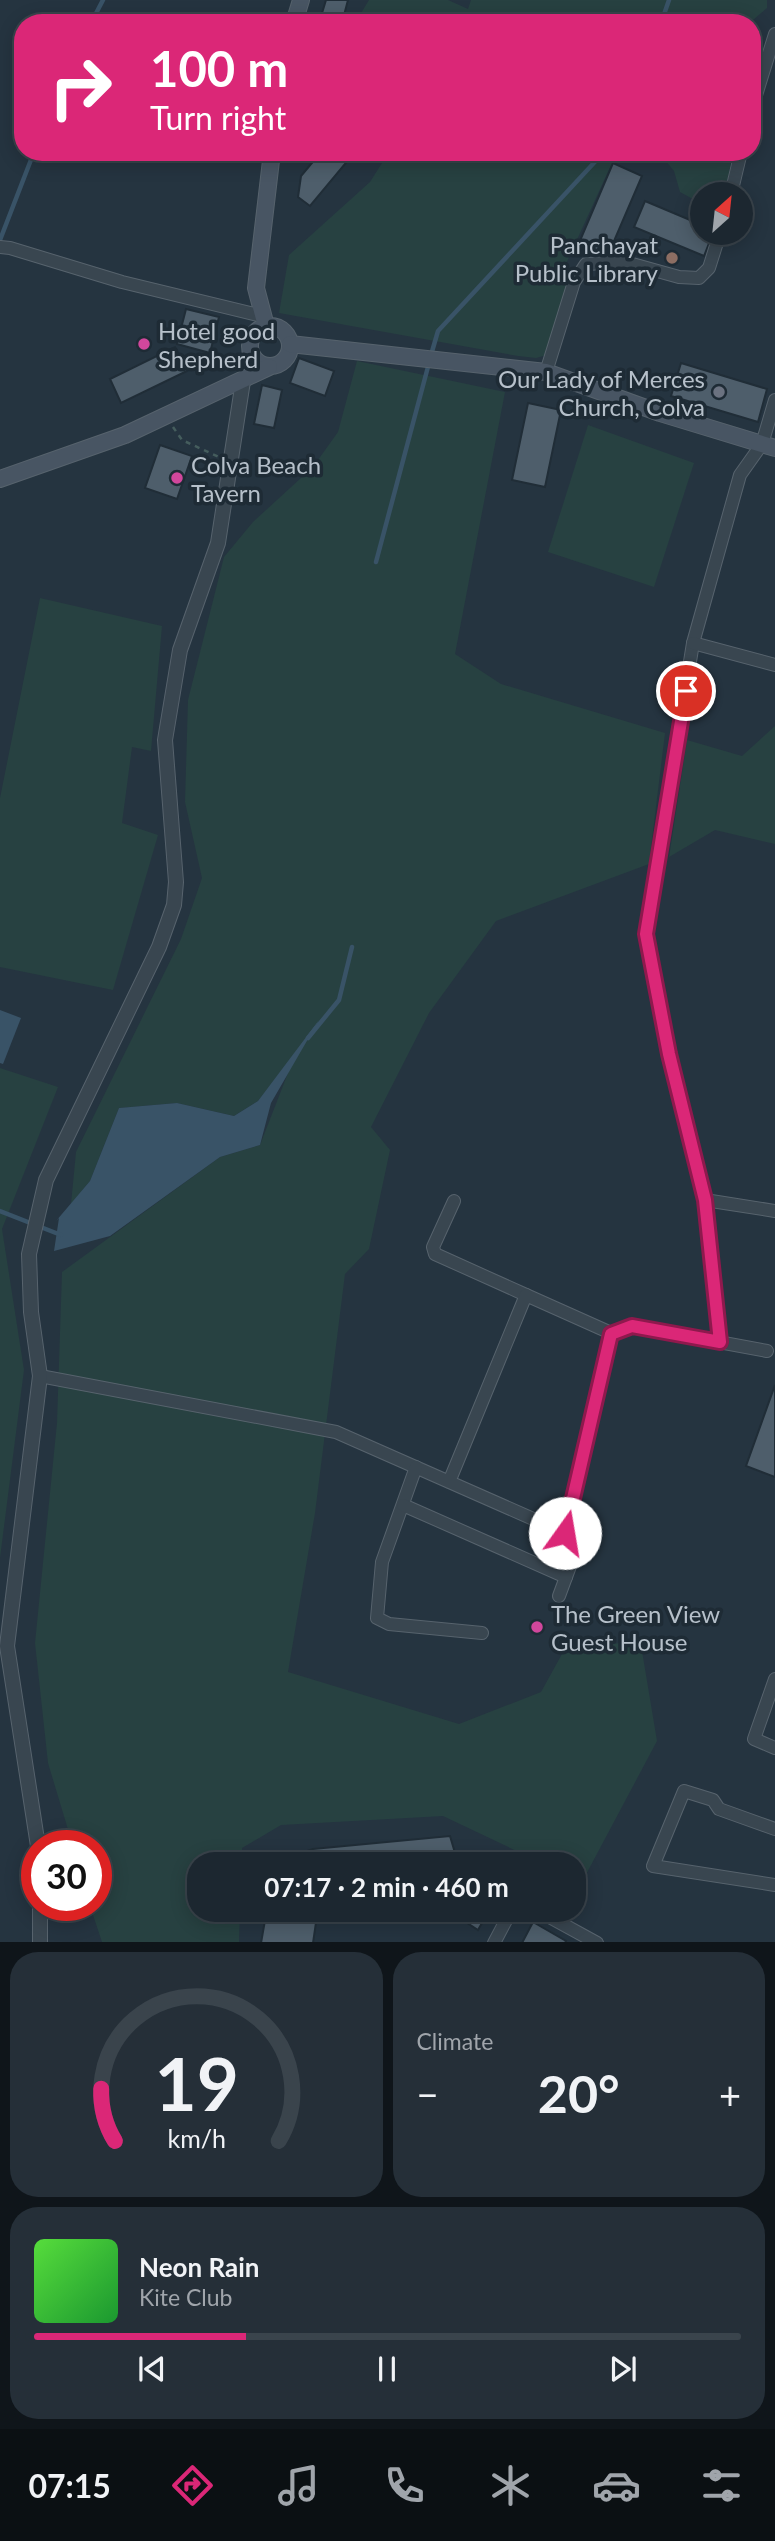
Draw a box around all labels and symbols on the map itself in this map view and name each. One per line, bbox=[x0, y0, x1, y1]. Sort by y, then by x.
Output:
north arrow bbox=[690, 182, 752, 245]
place label: Panchayat Public Library bbox=[515, 230, 659, 287]
marker: Panchayat Public Library bbox=[664, 250, 680, 266]
place label: Hotel good Shepherd bbox=[158, 316, 275, 373]
marker: Hotel good Shepherd bbox=[136, 336, 152, 352]
place label: Our Lady of Merces Church, Colva bbox=[498, 364, 705, 421]
marker: Our Lady of Merces Church, Colva bbox=[711, 384, 727, 400]
place label: Colva Beach Tavern bbox=[191, 450, 321, 507]
marker: Colva Beach Tavern bbox=[169, 470, 185, 486]
pin bbox=[656, 661, 716, 721]
position arrow bbox=[528, 1496, 602, 1570]
place label: The Green View Guest House bbox=[551, 1599, 720, 1656]
marker: The Green View Guest House bbox=[529, 1619, 545, 1635]
speed limit sign: 30 bbox=[21, 1830, 112, 1921]

